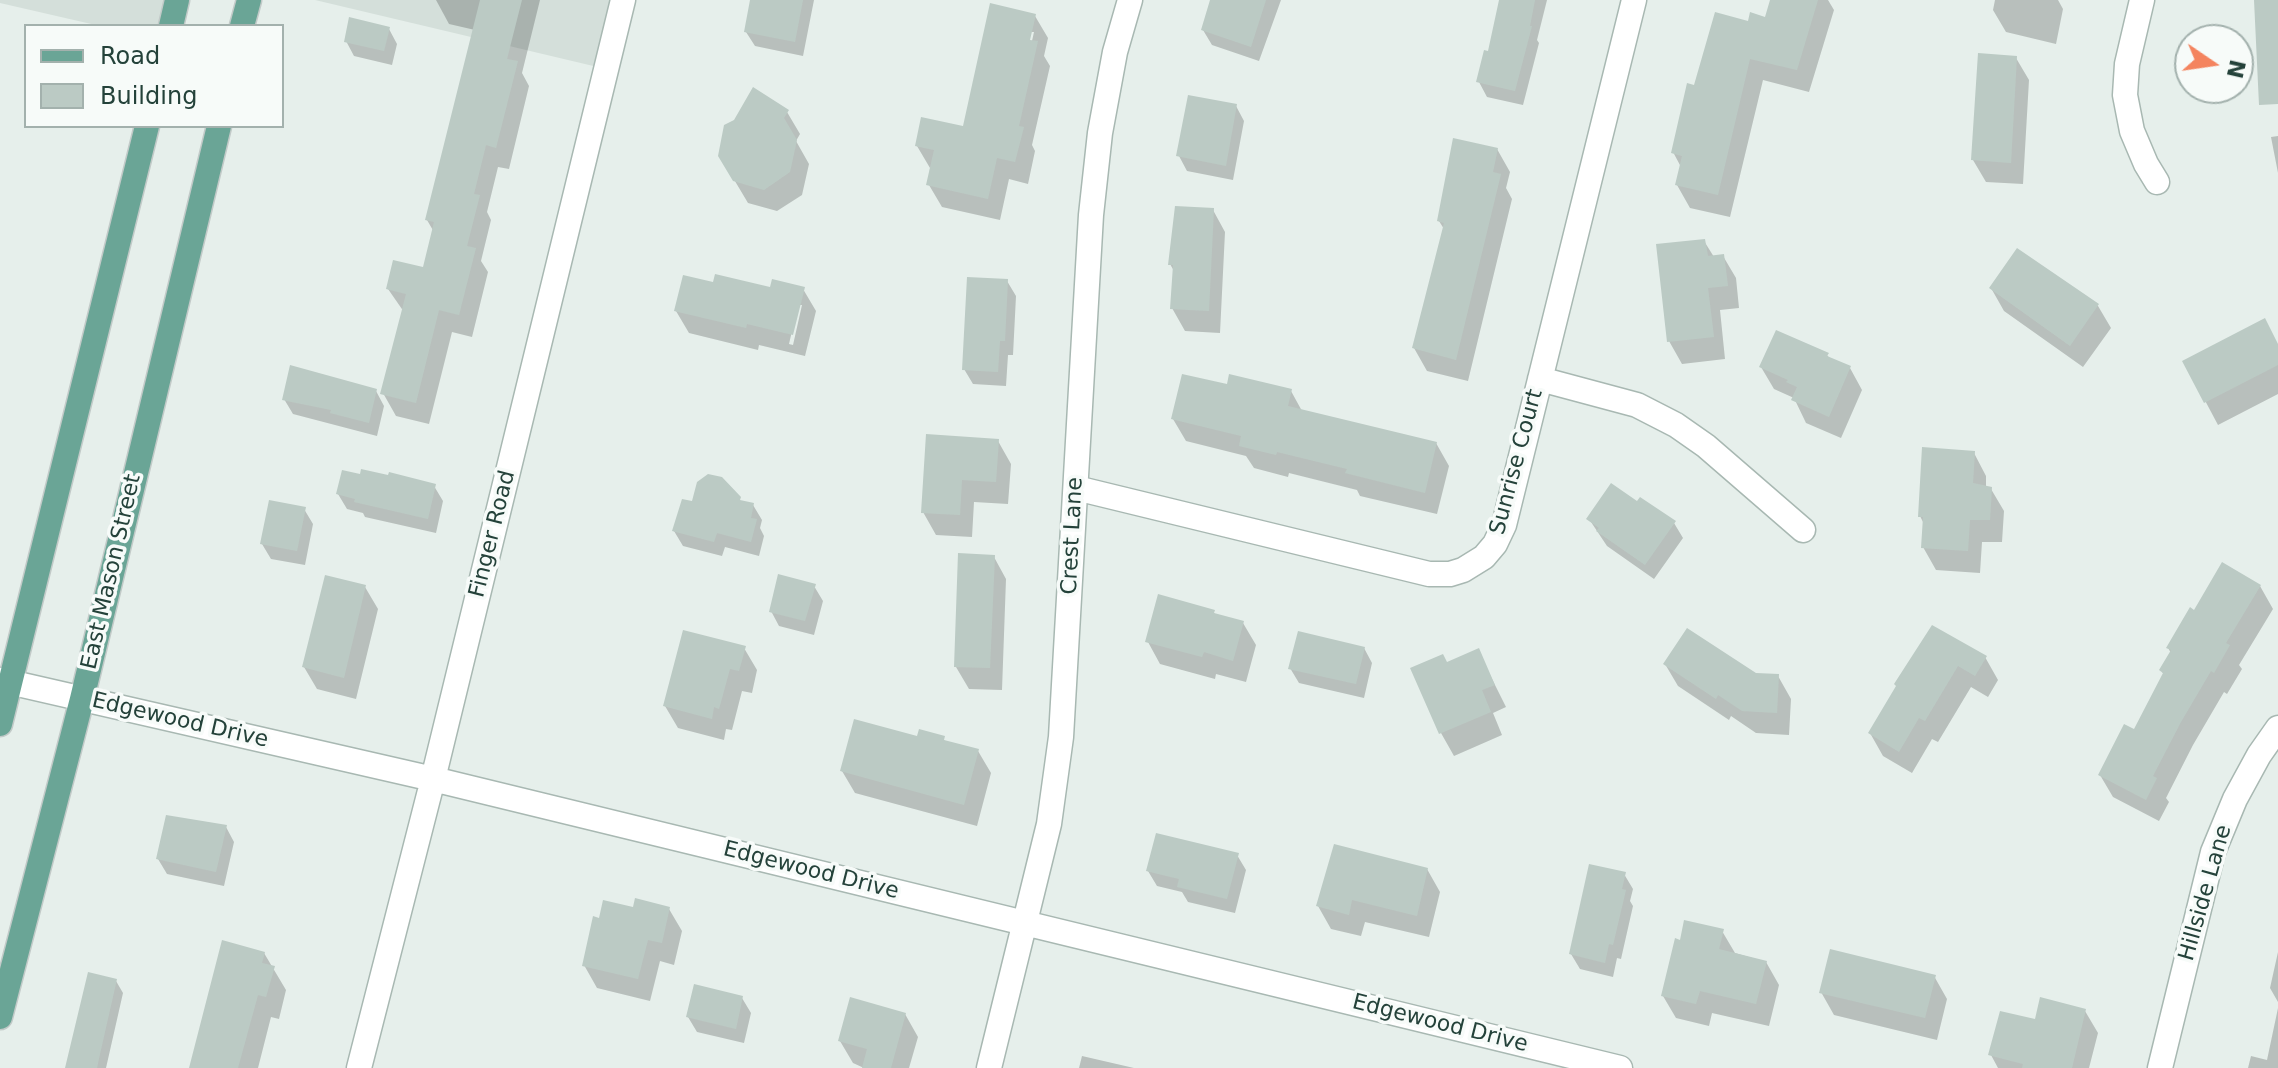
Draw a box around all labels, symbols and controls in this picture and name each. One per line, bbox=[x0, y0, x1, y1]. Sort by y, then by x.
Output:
legend bbox=[24, 24, 284, 128]
north arrow bbox=[2174, 24, 2254, 104]
text: Road bbox=[100, 42, 160, 70]
text: N bbox=[2222, 57, 2250, 81]
text: Building bbox=[100, 82, 197, 110]
street label: Sunrise Court bbox=[1485, 386, 1549, 538]
street label: Finger Road bbox=[464, 468, 522, 600]
street label: East Mason Street bbox=[77, 472, 147, 672]
street label: Crest Lane bbox=[1057, 477, 1089, 595]
street label: Edgewood Drive bbox=[89, 688, 271, 754]
street label: Hillside Lane bbox=[2174, 822, 2238, 964]
street label: Edgewood Drive bbox=[721, 836, 901, 906]
street label: Edgewood Drive bbox=[1350, 989, 1530, 1059]

